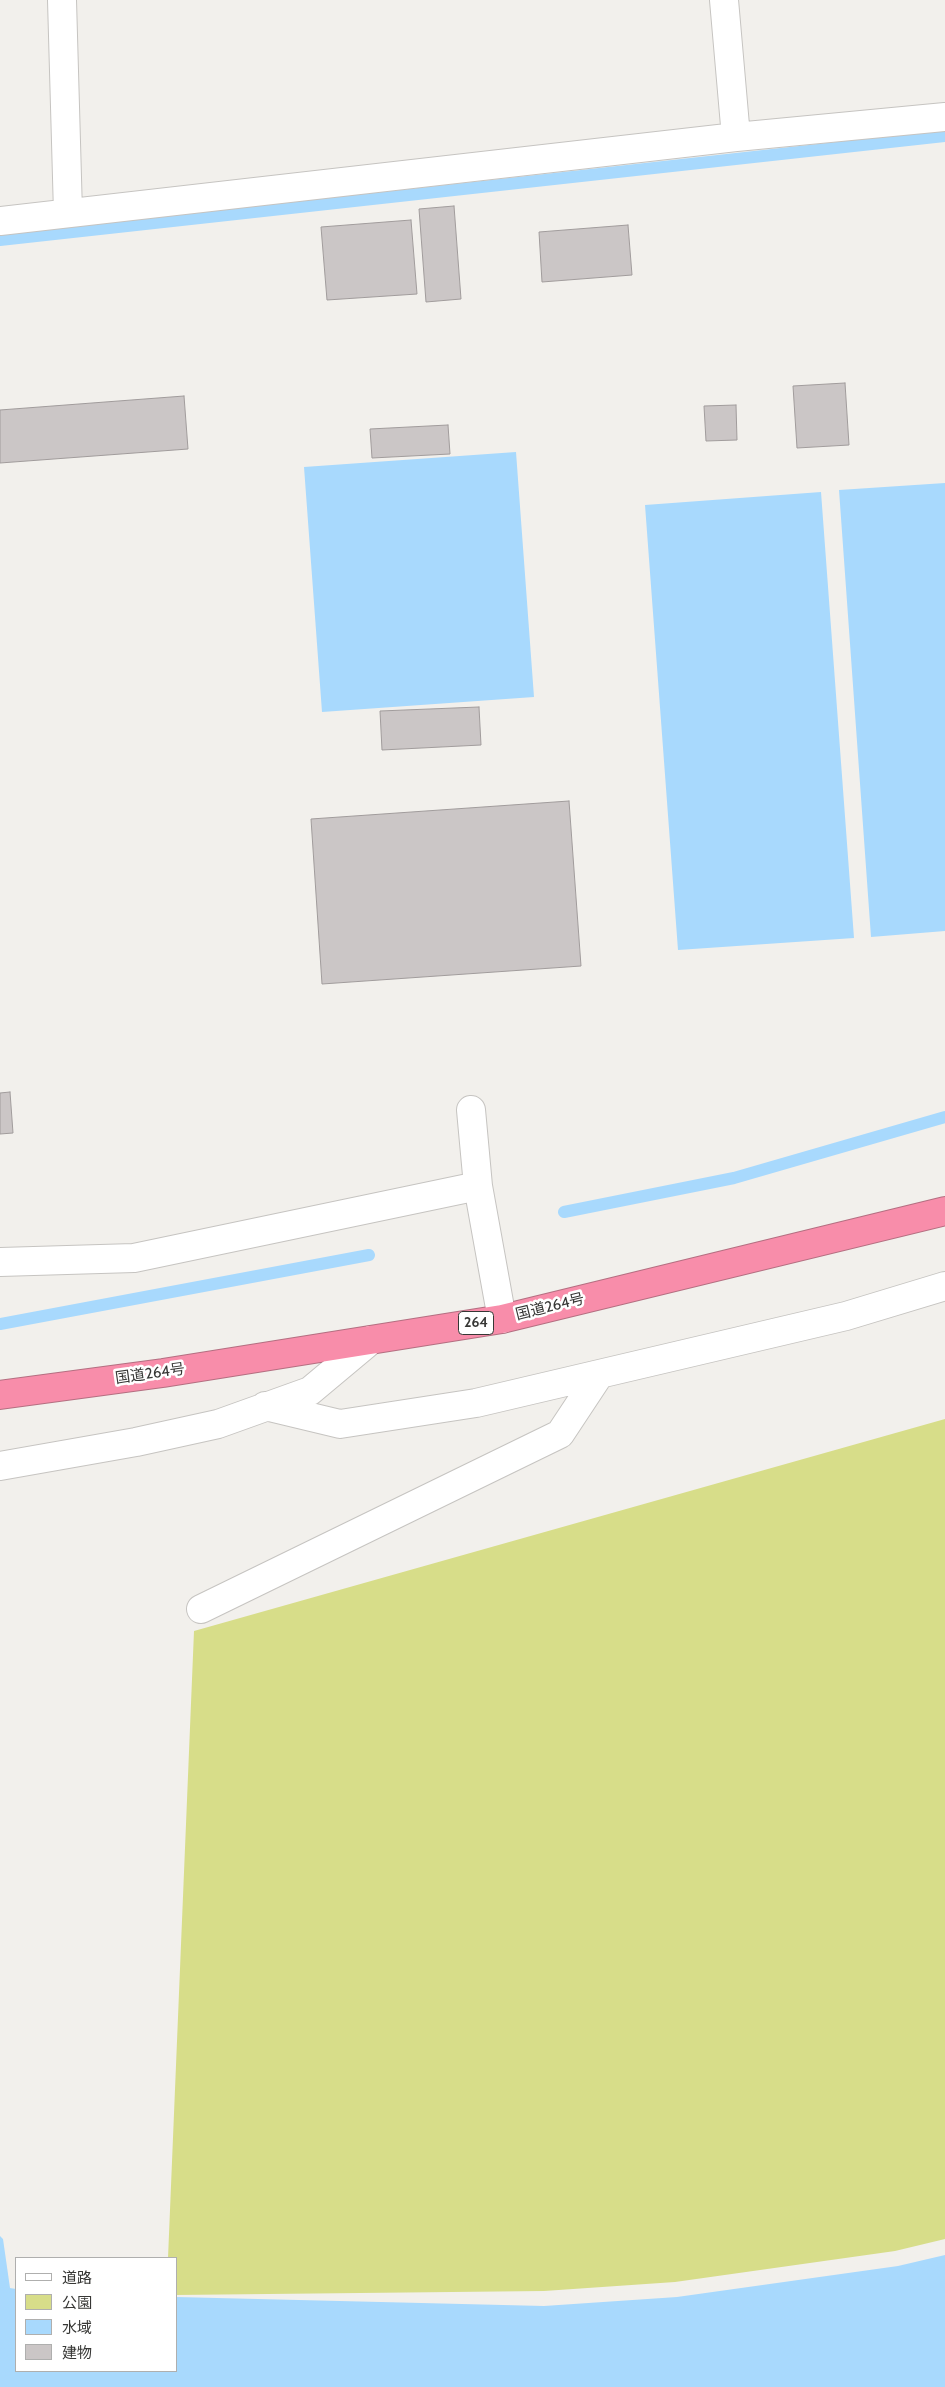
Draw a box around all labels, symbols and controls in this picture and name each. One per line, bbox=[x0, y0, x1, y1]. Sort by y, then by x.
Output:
street label: 国道264号 bbox=[514, 1290, 586, 1324]
road number: 264 bbox=[458, 1312, 494, 1335]
street label: 国道264号 bbox=[114, 1360, 186, 1388]
legend bbox=[15, 2257, 178, 2372]
text: 道路 bbox=[62, 2269, 92, 2287]
text: 公園 bbox=[62, 2294, 92, 2312]
text: 水域 bbox=[62, 2319, 92, 2337]
text: 建物 bbox=[62, 2344, 92, 2362]

